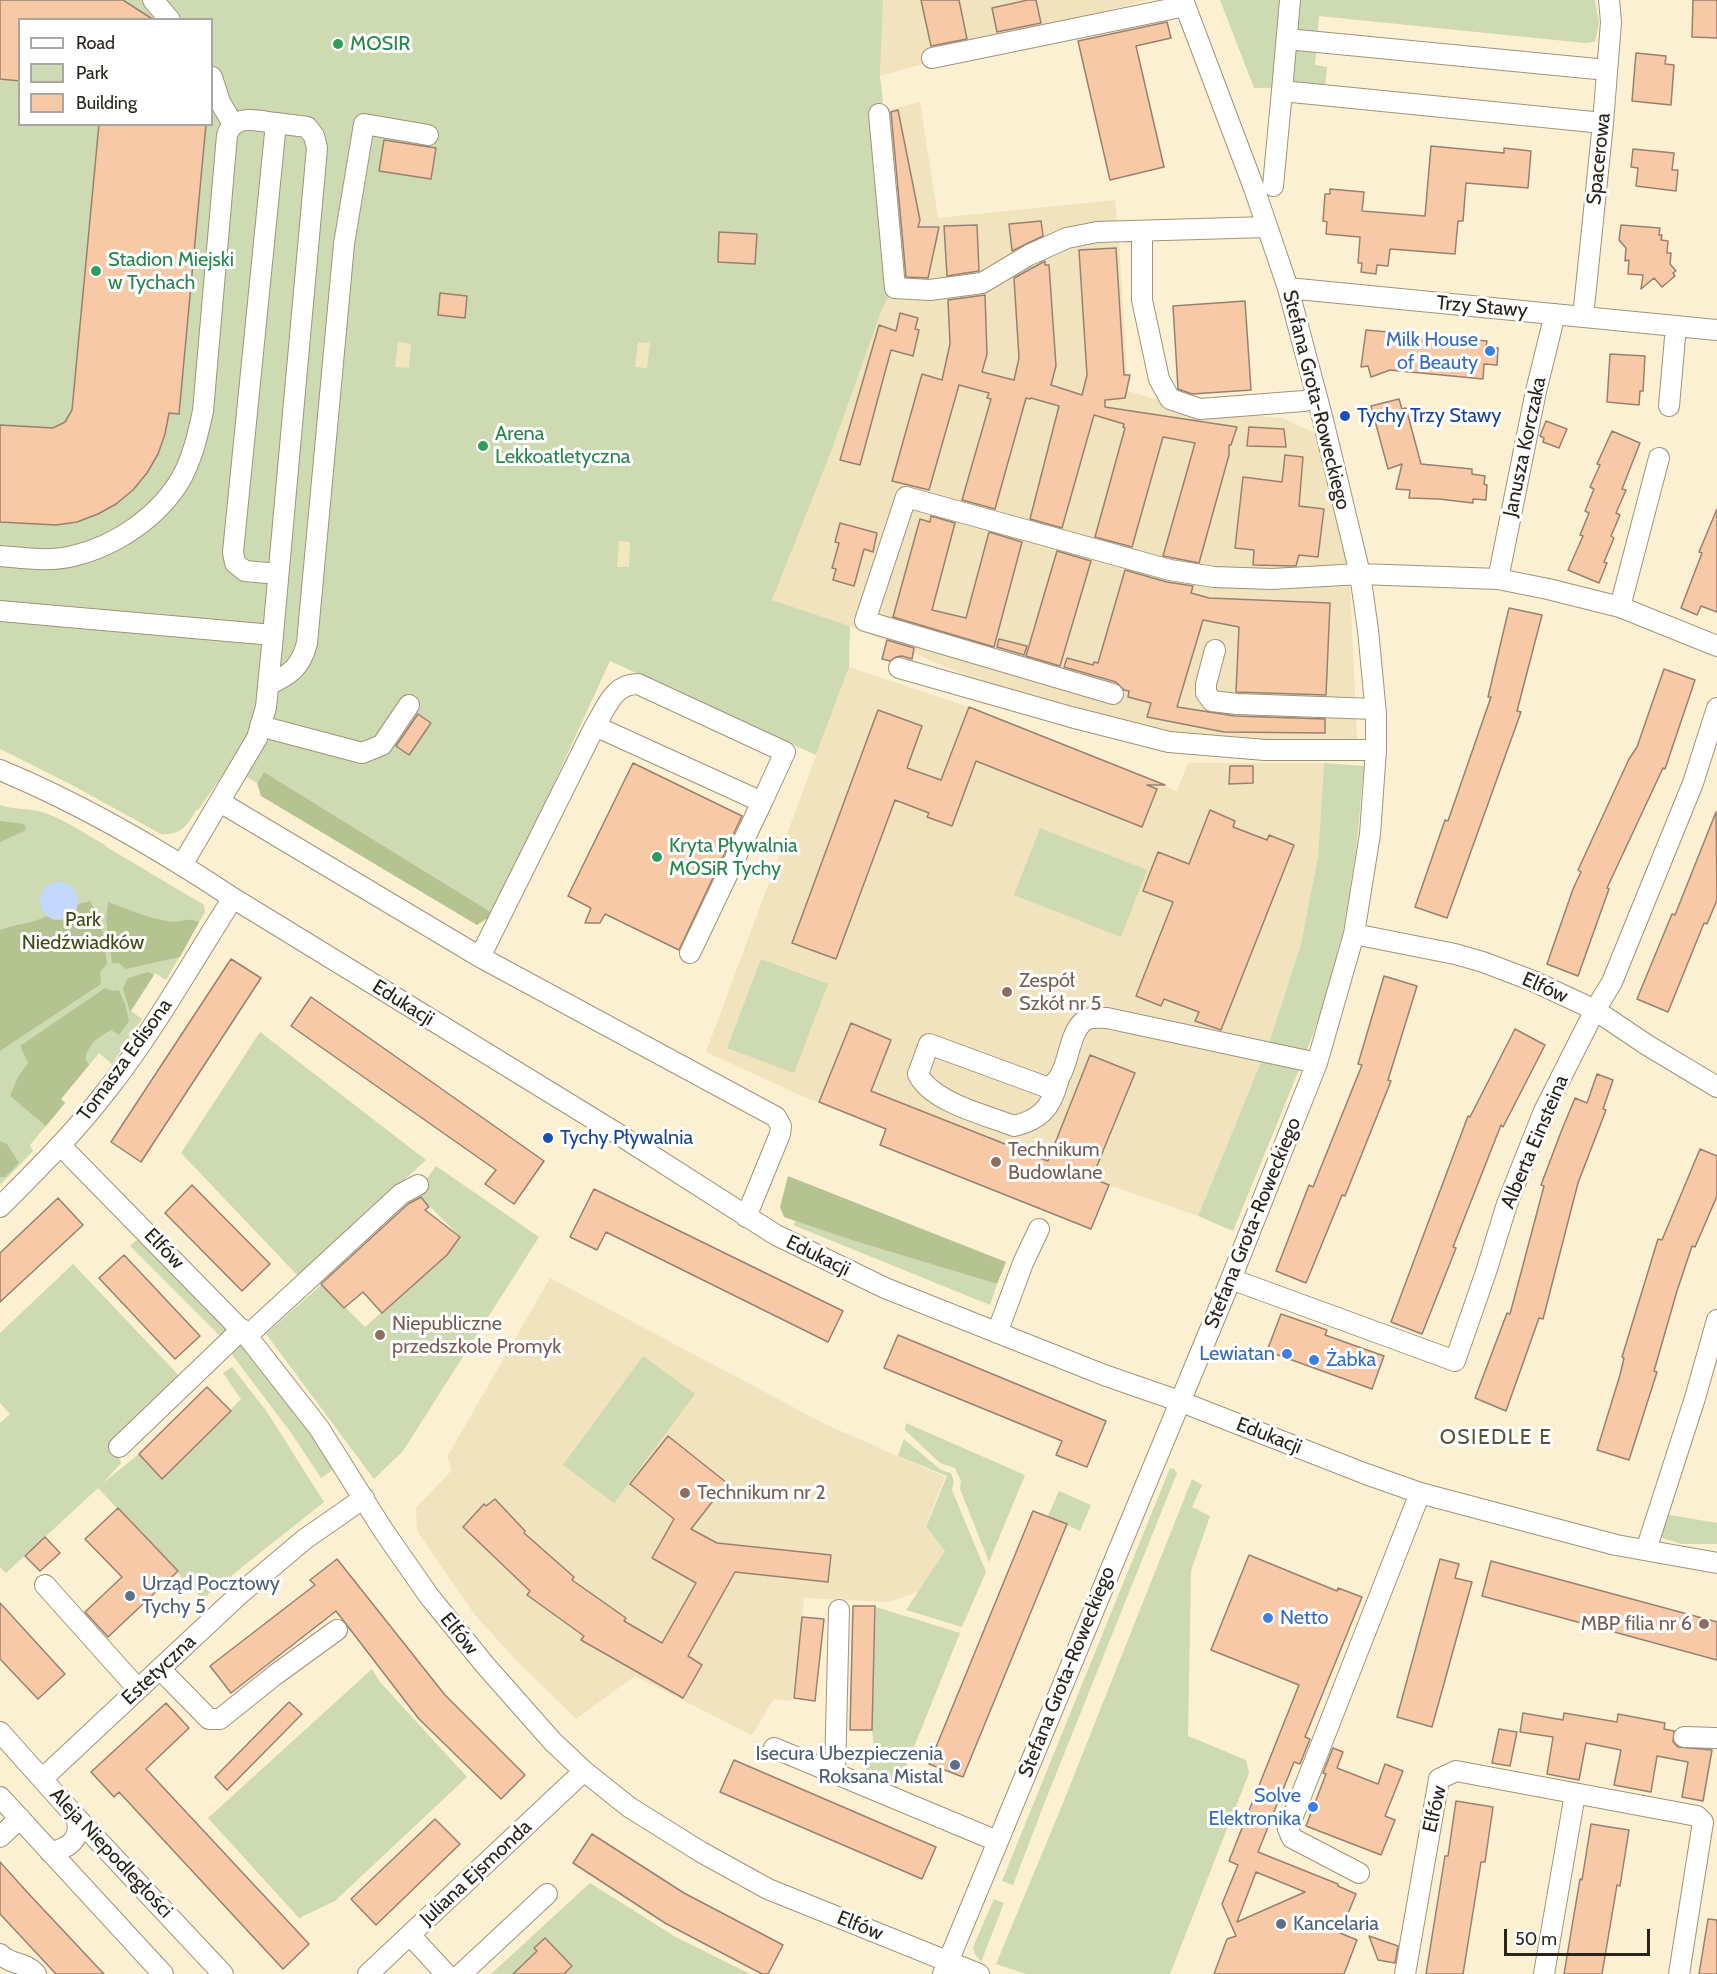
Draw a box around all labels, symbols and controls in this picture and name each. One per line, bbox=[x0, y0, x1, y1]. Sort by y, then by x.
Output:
legend bbox=[18, 18, 213, 126]
text: Road bbox=[76, 32, 115, 54]
place label: MOSIR bbox=[350, 32, 410, 56]
marker: MOSIR bbox=[331, 37, 345, 51]
text: Park bbox=[76, 62, 108, 84]
text: Building bbox=[76, 92, 137, 114]
street label: Spacerowa bbox=[1582, 112, 1616, 206]
place label: Stadion Miejski w Tychach bbox=[108, 248, 234, 295]
marker: Stadion Miejski w Tychach bbox=[89, 264, 103, 278]
street label: Stefana Grota-Roweckiego bbox=[1277, 288, 1355, 512]
street label: Trzy Stawy bbox=[1435, 291, 1529, 323]
place label: Milk House of Beauty bbox=[1386, 328, 1478, 375]
marker: Milk House of Beauty bbox=[1483, 344, 1497, 358]
street label: Janusza Korczaka bbox=[1498, 375, 1552, 519]
place label: Tychy Trzy Stawy bbox=[1357, 404, 1501, 428]
marker: Tychy Trzy Stawy bbox=[1338, 409, 1352, 423]
place label: Arena Lekkoatletyczna bbox=[495, 422, 630, 469]
marker: Arena Lekkoatletyczna bbox=[476, 439, 490, 453]
place label: Kryta Pływalnia MOSiR Tychy bbox=[669, 834, 798, 881]
marker: Kryta Pływalnia MOSiR Tychy bbox=[650, 850, 664, 864]
park label: Park Niedźwiadków bbox=[22, 908, 144, 955]
street label: Elfów bbox=[1518, 967, 1572, 1009]
place label: Zespół Szkół nr 5 bbox=[1019, 969, 1101, 1016]
street label: Edukacji bbox=[368, 975, 438, 1031]
marker: Zespół Szkół nr 5 bbox=[1000, 985, 1014, 999]
street label: Tomasza Edisona bbox=[73, 994, 177, 1126]
street label: Alberta Einsteina bbox=[1496, 1072, 1574, 1212]
street label: Stefana Grota-Roweckiego bbox=[1200, 1114, 1306, 1332]
place label: Tychy Pływalnia bbox=[560, 1126, 693, 1150]
marker: Tychy Pływalnia bbox=[541, 1131, 555, 1145]
place label: Technikum Budowlane bbox=[1008, 1138, 1103, 1185]
marker: Technikum Budowlane bbox=[989, 1155, 1003, 1169]
street label: Elfów bbox=[139, 1224, 189, 1274]
street label: Edukacji bbox=[782, 1230, 854, 1282]
place label: Niepubliczne przedszkole Promyk bbox=[392, 1312, 561, 1359]
marker: Niepubliczne przedszkole Promyk bbox=[373, 1328, 387, 1342]
place label: Lewiatan bbox=[1199, 1342, 1275, 1366]
marker: Lewiatan bbox=[1280, 1347, 1294, 1361]
place label: Żabka bbox=[1326, 1348, 1376, 1372]
marker: Żabka bbox=[1307, 1353, 1321, 1367]
street label: Edukacji bbox=[1233, 1413, 1305, 1459]
district label: OSIEDLE E bbox=[1440, 1425, 1552, 1451]
place label: Technikum nr 2 bbox=[697, 1481, 826, 1505]
marker: Technikum nr 2 bbox=[678, 1486, 692, 1500]
street label: Stefana Grota-Roweckiego bbox=[1014, 1563, 1120, 1781]
place label: Urząd Pocztowy Tychy 5 bbox=[142, 1572, 280, 1619]
marker: Urząd Pocztowy Tychy 5 bbox=[123, 1589, 137, 1603]
place label: Netto bbox=[1280, 1606, 1328, 1630]
street label: Elfów bbox=[435, 1608, 483, 1660]
marker: Netto bbox=[1261, 1611, 1275, 1625]
place label: MBP filia nr 6 bbox=[1581, 1612, 1692, 1636]
marker: MBP filia nr 6 bbox=[1697, 1617, 1711, 1631]
street label: Estetyczna bbox=[117, 1630, 201, 1710]
place label: Isecura Ubezpieczenia Roksana Mistal bbox=[756, 1742, 943, 1789]
marker: Isecura Ubezpieczenia Roksana Mistal bbox=[948, 1758, 962, 1772]
street label: Aleja Niepodległości bbox=[45, 1783, 177, 1923]
street label: Elfów bbox=[1418, 1783, 1452, 1835]
place label: Solve Elektronika bbox=[1208, 1784, 1301, 1831]
marker: Solve Elektronika bbox=[1306, 1800, 1320, 1814]
street label: Juliana Ejsmonda bbox=[415, 1815, 537, 1931]
street label: Elfów bbox=[833, 1906, 887, 1946]
place label: Kancelaria bbox=[1293, 1912, 1379, 1936]
marker: Kancelaria bbox=[1274, 1917, 1288, 1931]
scale bar bbox=[1507, 1917, 1652, 1955]
text: 50 m bbox=[1515, 1928, 1557, 1950]

